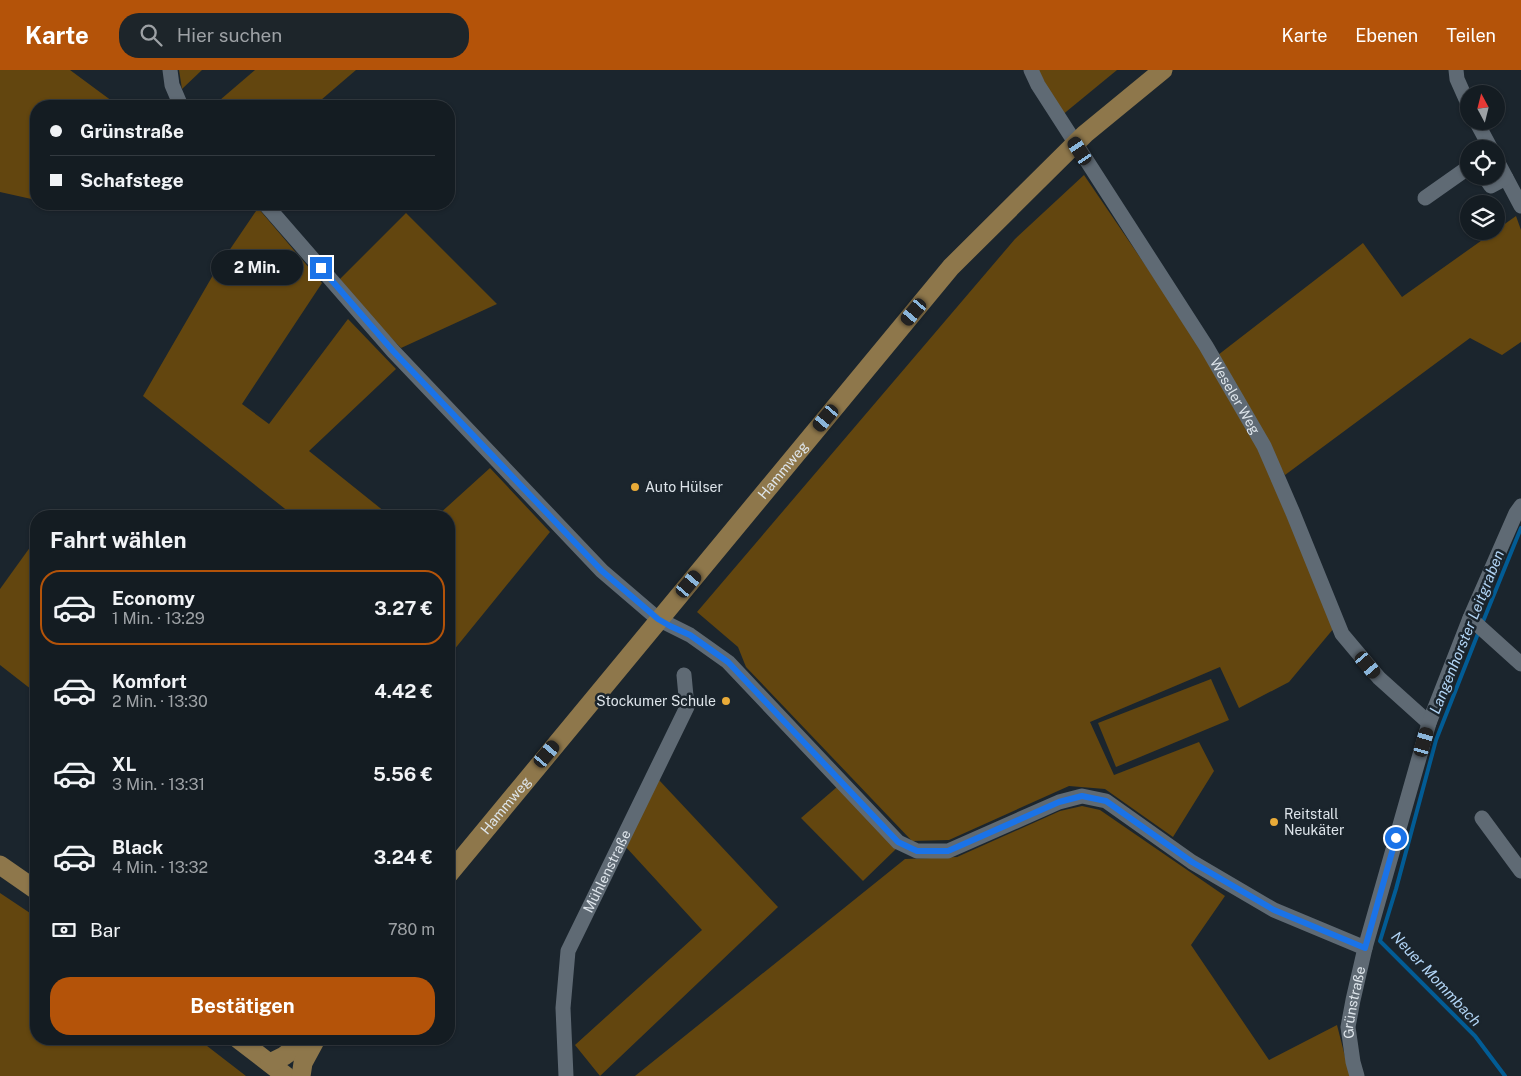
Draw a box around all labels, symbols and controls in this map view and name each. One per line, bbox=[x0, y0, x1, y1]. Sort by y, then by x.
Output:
search box bbox=[119, 13, 469, 58]
text: Karte bbox=[25, 21, 89, 49]
icon: search bbox=[137, 21, 165, 49]
text: Hier suchen bbox=[177, 24, 282, 46]
text: Karte bbox=[1282, 25, 1327, 46]
text: Ebenen bbox=[1355, 25, 1418, 46]
text: Teilen bbox=[1446, 25, 1496, 46]
north arrow bbox=[1460, 85, 1505, 130]
map controls bbox=[1460, 85, 1505, 240]
text: Grünstraße bbox=[80, 120, 184, 142]
car bbox=[1065, 134, 1094, 168]
button: locate bbox=[1460, 140, 1505, 185]
text: Schafstege bbox=[80, 169, 184, 191]
button: layers bbox=[1460, 195, 1505, 240]
callout: 2 Min. bbox=[211, 250, 304, 286]
route end bbox=[310, 257, 332, 279]
text: 2 Min. bbox=[234, 258, 280, 277]
car bbox=[898, 296, 929, 328]
street label: Weseler Weg bbox=[1207, 355, 1264, 437]
car bbox=[810, 402, 841, 434]
street label: Hammweg bbox=[755, 438, 812, 502]
place label: Auto Hülser bbox=[645, 479, 723, 495]
marker: Auto Hülser bbox=[629, 481, 641, 493]
text: Fahrt wählen bbox=[50, 527, 187, 553]
water label: Langenhorster Leitgraben bbox=[1426, 547, 1507, 716]
car bbox=[673, 568, 704, 600]
icon: car bbox=[52, 585, 97, 630]
text: Economy bbox=[112, 587, 195, 609]
text: 3.27 € bbox=[374, 597, 433, 619]
text: 1 Min. · 13:29 bbox=[112, 609, 205, 628]
car bbox=[1352, 649, 1383, 681]
icon: car bbox=[52, 668, 97, 713]
text: Komfort bbox=[112, 670, 187, 692]
text: 4.42 € bbox=[374, 680, 433, 702]
text: 2 Min. · 13:30 bbox=[112, 692, 208, 711]
place label: Stockumer Schule bbox=[596, 693, 716, 709]
marker: Stockumer Schule bbox=[720, 695, 732, 707]
car bbox=[1412, 726, 1435, 758]
car bbox=[531, 738, 562, 770]
icon: car bbox=[52, 751, 97, 796]
text: XL bbox=[112, 753, 137, 775]
text: 5.56 € bbox=[373, 763, 433, 785]
street label: Hammweg bbox=[477, 773, 534, 837]
text: 3 Min. · 13:31 bbox=[112, 775, 205, 794]
place label: Reitstall Neukäter bbox=[1284, 806, 1344, 838]
marker: Reitstall Neukäter bbox=[1268, 816, 1280, 828]
street label: Mühlenstraße bbox=[580, 827, 634, 915]
route start bbox=[1385, 827, 1407, 849]
icon: car bbox=[52, 834, 97, 879]
text: Black bbox=[112, 836, 163, 858]
text: 3.24 € bbox=[374, 846, 433, 868]
text: 4 Min. · 13:32 bbox=[112, 858, 208, 877]
icon: cash bbox=[50, 916, 78, 944]
text: Bar bbox=[90, 919, 121, 941]
text: 780 m bbox=[388, 920, 435, 939]
water label: Neuer Mommbach bbox=[1388, 928, 1485, 1030]
street label: Grünstraße bbox=[1340, 965, 1369, 1040]
button: Bestätigen bbox=[50, 977, 435, 1035]

